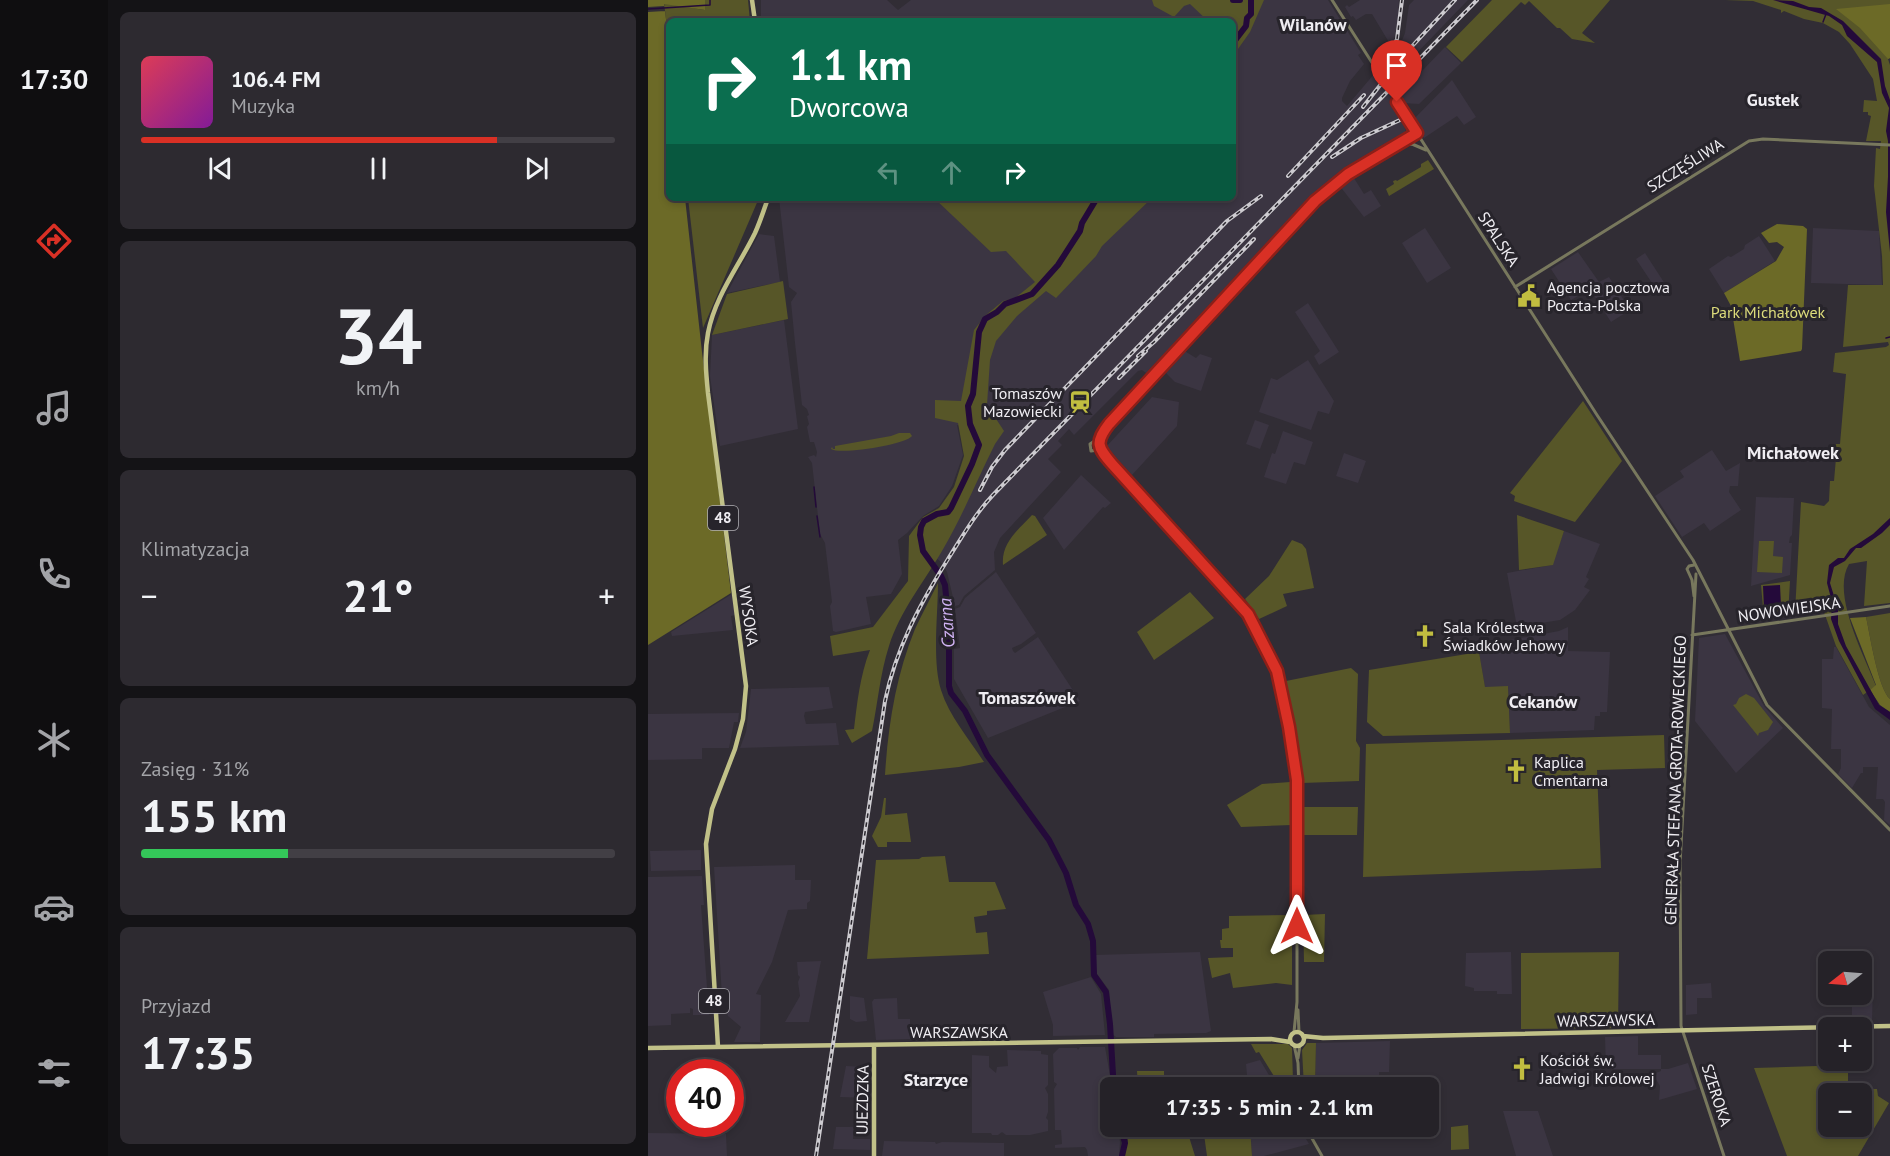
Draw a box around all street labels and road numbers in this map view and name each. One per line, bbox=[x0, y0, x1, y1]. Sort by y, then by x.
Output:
street label: SZCZĘŚLIWA bbox=[1643, 133, 1728, 196]
street label: SPALSKA bbox=[1474, 208, 1524, 271]
road number: 48 bbox=[708, 506, 738, 530]
street label: WYSOKA bbox=[735, 585, 763, 648]
street label: NOWOWIEJSKA bbox=[1737, 592, 1842, 626]
street label: GENERAŁA STEFANA GROTA-ROWECKIEGO bbox=[1660, 635, 1690, 925]
road number: 48 bbox=[699, 989, 729, 1013]
street label: WARSZAWSKA bbox=[1557, 1009, 1656, 1031]
street label: WARSZAWSKA bbox=[910, 1022, 1009, 1042]
street label: SZEROKA bbox=[1698, 1061, 1737, 1129]
street label: UJEZDZKA bbox=[851, 1064, 873, 1135]

